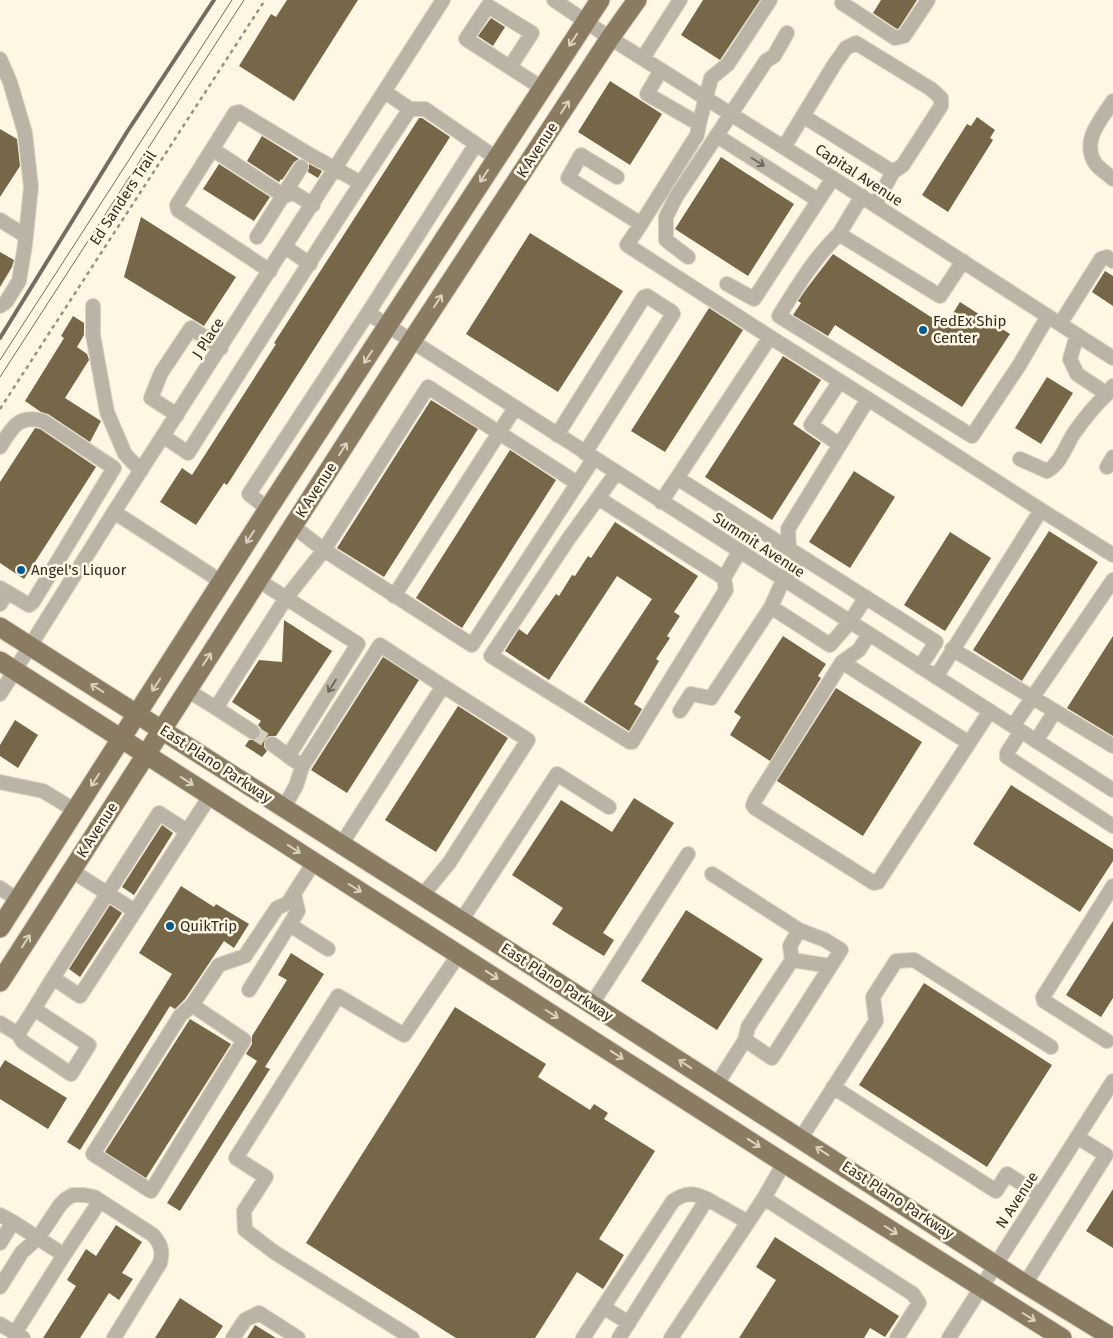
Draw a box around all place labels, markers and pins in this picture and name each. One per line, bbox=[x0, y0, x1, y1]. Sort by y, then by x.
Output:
place label: FedEx Ship Center bbox=[933, 312, 1006, 347]
marker: FedEx Ship Center bbox=[917, 324, 929, 336]
place label: Angel's Liquor bbox=[31, 561, 127, 579]
marker: Angel's Liquor bbox=[15, 564, 27, 576]
place label: QuikTrip bbox=[180, 917, 237, 935]
marker: QuikTrip bbox=[164, 920, 176, 932]

